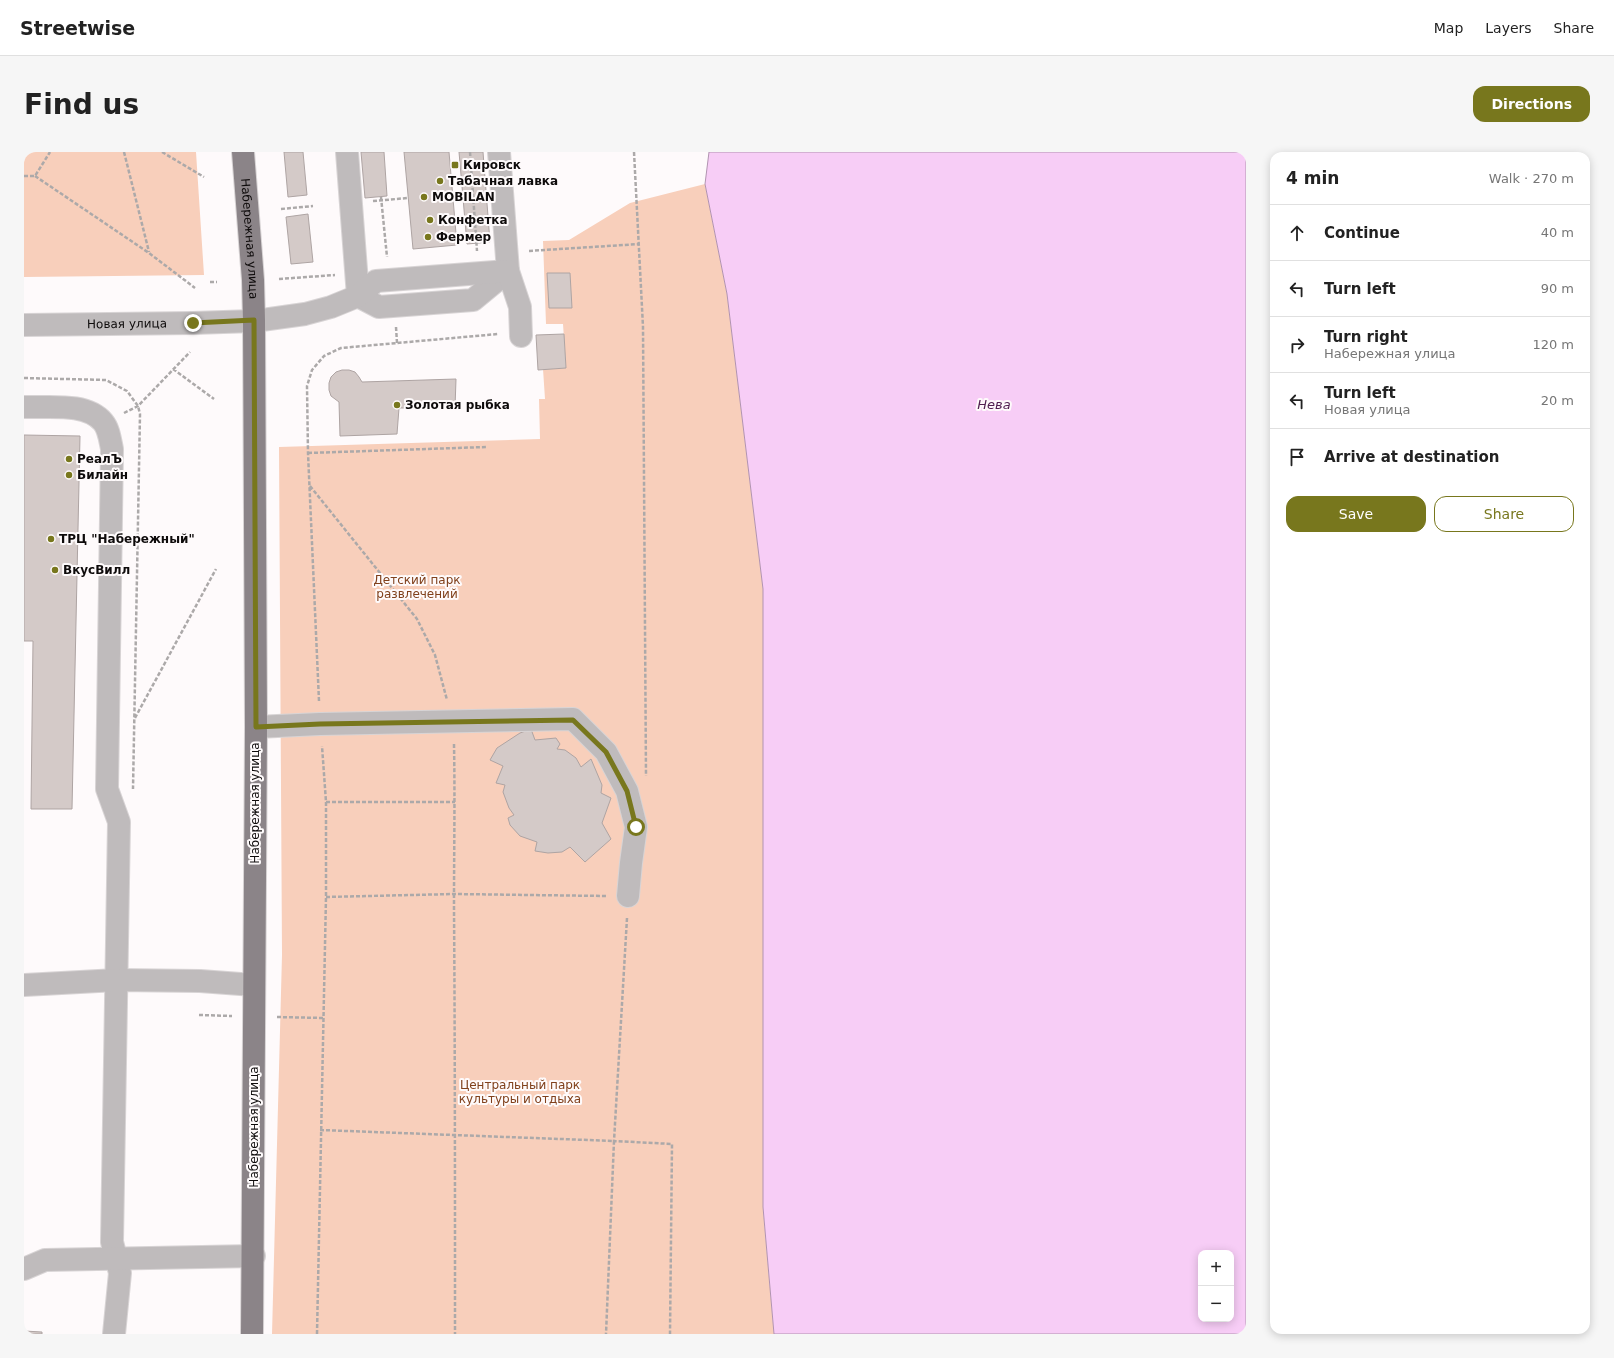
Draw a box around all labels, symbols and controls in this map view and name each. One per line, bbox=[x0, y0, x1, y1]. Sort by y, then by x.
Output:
text: Streetwise bbox=[20, 17, 135, 39]
text: Map bbox=[1434, 20, 1463, 36]
text: Layers bbox=[1485, 20, 1532, 36]
text: Share bbox=[1554, 20, 1594, 36]
button: Directions bbox=[1473, 86, 1590, 122]
text: Find us bbox=[24, 88, 139, 121]
place label: Кировск bbox=[463, 158, 521, 172]
marker: Кировск bbox=[450, 160, 460, 170]
text: 4 min bbox=[1286, 168, 1339, 188]
text: Walk · 270 m bbox=[1489, 171, 1574, 186]
place label: Табачная лавка bbox=[448, 174, 558, 188]
marker: Табачная лавка bbox=[435, 176, 445, 186]
street label: Набережная улица bbox=[238, 178, 260, 299]
place label: MOBILAN bbox=[432, 190, 495, 204]
marker: MOBILAN bbox=[419, 192, 429, 202]
place label: Конфетка bbox=[438, 213, 508, 227]
marker: Конфетка bbox=[425, 215, 435, 225]
icon: ahead bbox=[1286, 222, 1308, 244]
text: Continue bbox=[1324, 224, 1400, 242]
text: 40 m bbox=[1541, 225, 1574, 240]
place label: Фермер bbox=[436, 230, 492, 244]
marker: Фермер bbox=[423, 232, 433, 242]
icon: left bbox=[1286, 278, 1308, 300]
text: Turn left bbox=[1324, 280, 1396, 298]
text: 90 m bbox=[1541, 281, 1574, 296]
route end bbox=[184, 314, 202, 332]
street label: Новая улица bbox=[87, 316, 167, 331]
text: Turn right bbox=[1324, 328, 1408, 346]
icon: right bbox=[1286, 334, 1308, 356]
text: 120 m bbox=[1532, 337, 1574, 352]
text: Набережная улица bbox=[1324, 346, 1455, 361]
text: Turn left bbox=[1324, 384, 1396, 402]
icon: left bbox=[1286, 390, 1308, 412]
text: 20 m bbox=[1541, 393, 1574, 408]
water label: Нева bbox=[977, 397, 1011, 412]
place label: Золотая рыбка bbox=[405, 398, 510, 412]
marker: Золотая рыбка bbox=[392, 400, 402, 410]
text: Новая улица bbox=[1324, 402, 1411, 417]
icon: arrive bbox=[1286, 446, 1308, 468]
text: Arrive at destination bbox=[1324, 448, 1499, 466]
place label: РеалЪ bbox=[77, 452, 122, 466]
marker: РеалЪ bbox=[64, 454, 74, 464]
place label: Билайн bbox=[77, 468, 128, 482]
marker: Билайн bbox=[64, 470, 74, 480]
button: Save bbox=[1286, 496, 1426, 532]
button: Share bbox=[1434, 496, 1574, 532]
place label: ТРЦ "Набережный" bbox=[59, 532, 195, 546]
marker: ТРЦ "Набережный" bbox=[46, 534, 56, 544]
place label: ВкусВилл bbox=[63, 563, 130, 577]
marker: ВкусВилл bbox=[50, 565, 60, 575]
park label: Детский парк развлечений bbox=[373, 573, 461, 601]
street label: Набережная улица bbox=[248, 742, 262, 864]
route start bbox=[627, 818, 645, 836]
street label: Набережная улица bbox=[247, 1066, 261, 1188]
park label: Центральный парк культуры и отдыха bbox=[459, 1078, 581, 1106]
map controls bbox=[1198, 1250, 1234, 1322]
button: + bbox=[1198, 1250, 1234, 1286]
button: − bbox=[1198, 1286, 1234, 1322]

